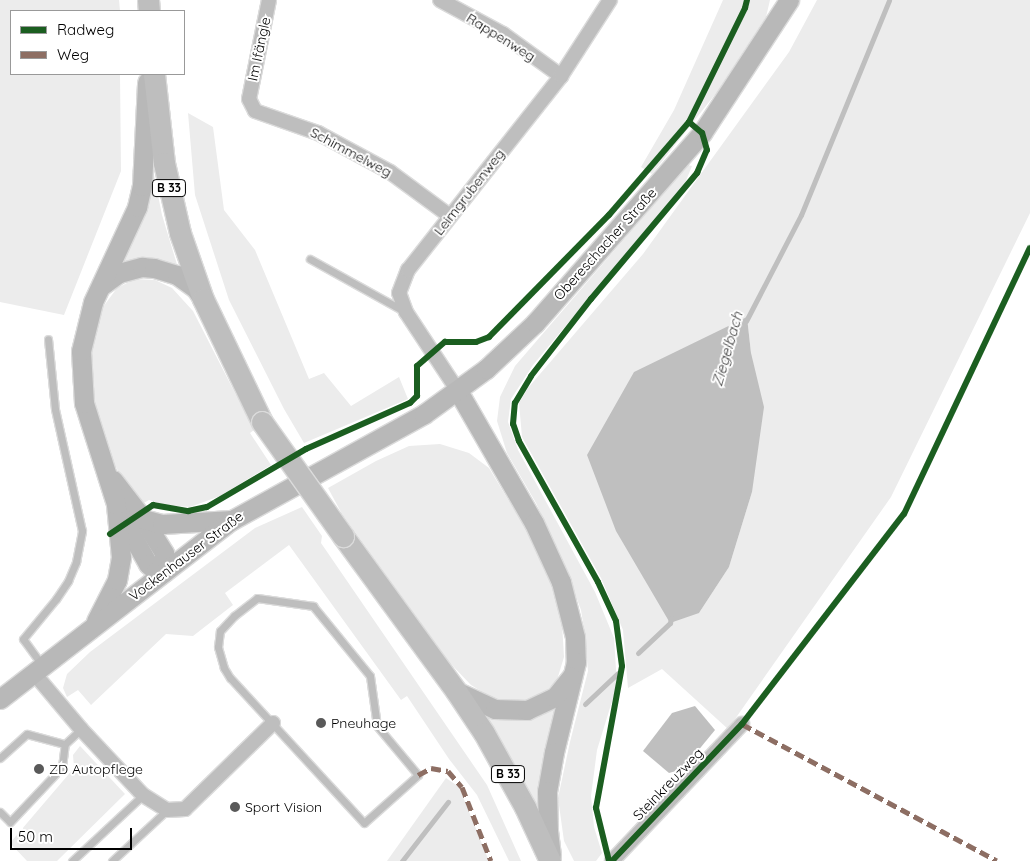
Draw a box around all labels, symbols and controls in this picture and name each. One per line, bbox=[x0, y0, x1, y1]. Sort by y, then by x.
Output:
street label: Rappenweg bbox=[463, 9, 539, 65]
legend bbox=[10, 10, 185, 75]
street label: Im Ifängle bbox=[244, 15, 274, 83]
text: Radweg bbox=[57, 20, 114, 39]
text: Weg bbox=[57, 45, 89, 64]
street label: Schimmelweg bbox=[307, 124, 395, 180]
street label: Leimgrubenweg bbox=[430, 146, 508, 238]
road number: B 33 bbox=[152, 178, 186, 198]
street label: Obereschacher Straße bbox=[550, 184, 660, 304]
water label: Ziegelbach bbox=[708, 310, 746, 388]
street label: Vockenhauser Straße bbox=[126, 508, 246, 604]
place label: Pneuhage bbox=[331, 715, 396, 731]
marker: Pneuhage bbox=[315, 717, 327, 729]
street label: Steinkreuzweg bbox=[629, 744, 707, 824]
place label: ZD Autopflege bbox=[49, 761, 143, 777]
marker: ZD Autopflege bbox=[33, 763, 45, 775]
road number: B 33 bbox=[490, 764, 526, 784]
place label: Sport Vision bbox=[245, 799, 322, 815]
marker: Sport Vision bbox=[229, 801, 241, 813]
scale bar bbox=[12, 818, 135, 850]
text: 50 m bbox=[18, 827, 53, 846]

